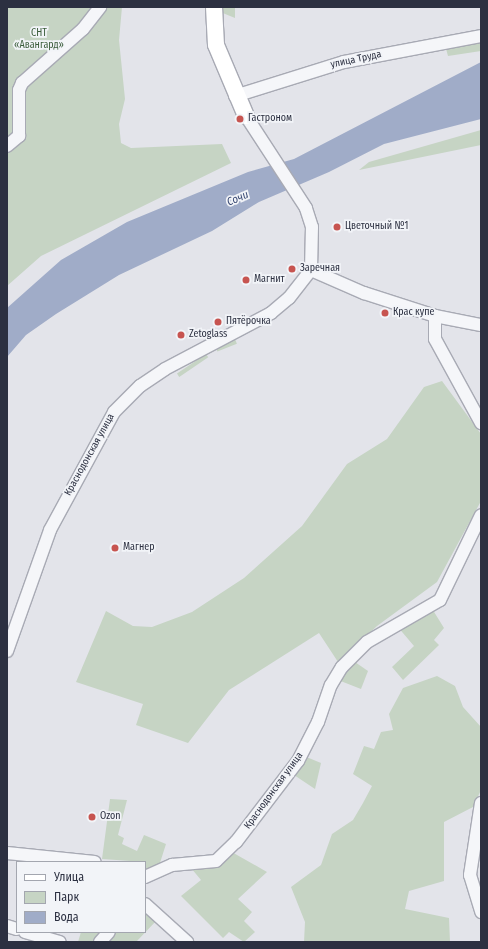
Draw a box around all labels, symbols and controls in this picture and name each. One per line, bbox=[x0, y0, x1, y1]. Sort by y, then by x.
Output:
park label: СНТ «Авангард» bbox=[14, 27, 64, 50]
street label: улица Труда bbox=[330, 49, 382, 71]
place label: Гастроном bbox=[248, 113, 292, 125]
marker: Гастроном bbox=[235, 114, 245, 124]
water label: Сочи bbox=[225, 189, 251, 209]
place label: Цветочный №1 bbox=[345, 221, 408, 233]
marker: Цветочный №1 bbox=[332, 222, 342, 232]
place label: Заречная bbox=[300, 263, 340, 275]
marker: Заречная bbox=[287, 264, 297, 274]
place label: Магнит bbox=[254, 274, 285, 286]
marker: Магнит bbox=[241, 275, 251, 285]
place label: Крас купе bbox=[393, 307, 434, 319]
marker: Крас купе bbox=[380, 308, 390, 318]
place label: Пятёрочка bbox=[226, 316, 271, 328]
marker: Пятёрочка bbox=[213, 317, 223, 327]
place label: Zetoglass bbox=[189, 329, 227, 341]
marker: Zetoglass bbox=[176, 330, 186, 340]
street label: Краснодонская улица bbox=[62, 412, 118, 498]
place label: Магнер bbox=[123, 542, 154, 554]
marker: Магнер bbox=[110, 543, 120, 553]
street label: Краснодонская улица bbox=[242, 750, 306, 832]
place label: Ozon bbox=[100, 811, 121, 823]
marker: Ozon bbox=[87, 812, 97, 822]
legend bbox=[16, 861, 146, 933]
text: Улица bbox=[54, 870, 84, 884]
text: Парк bbox=[54, 890, 79, 904]
text: Вода bbox=[54, 910, 79, 924]

